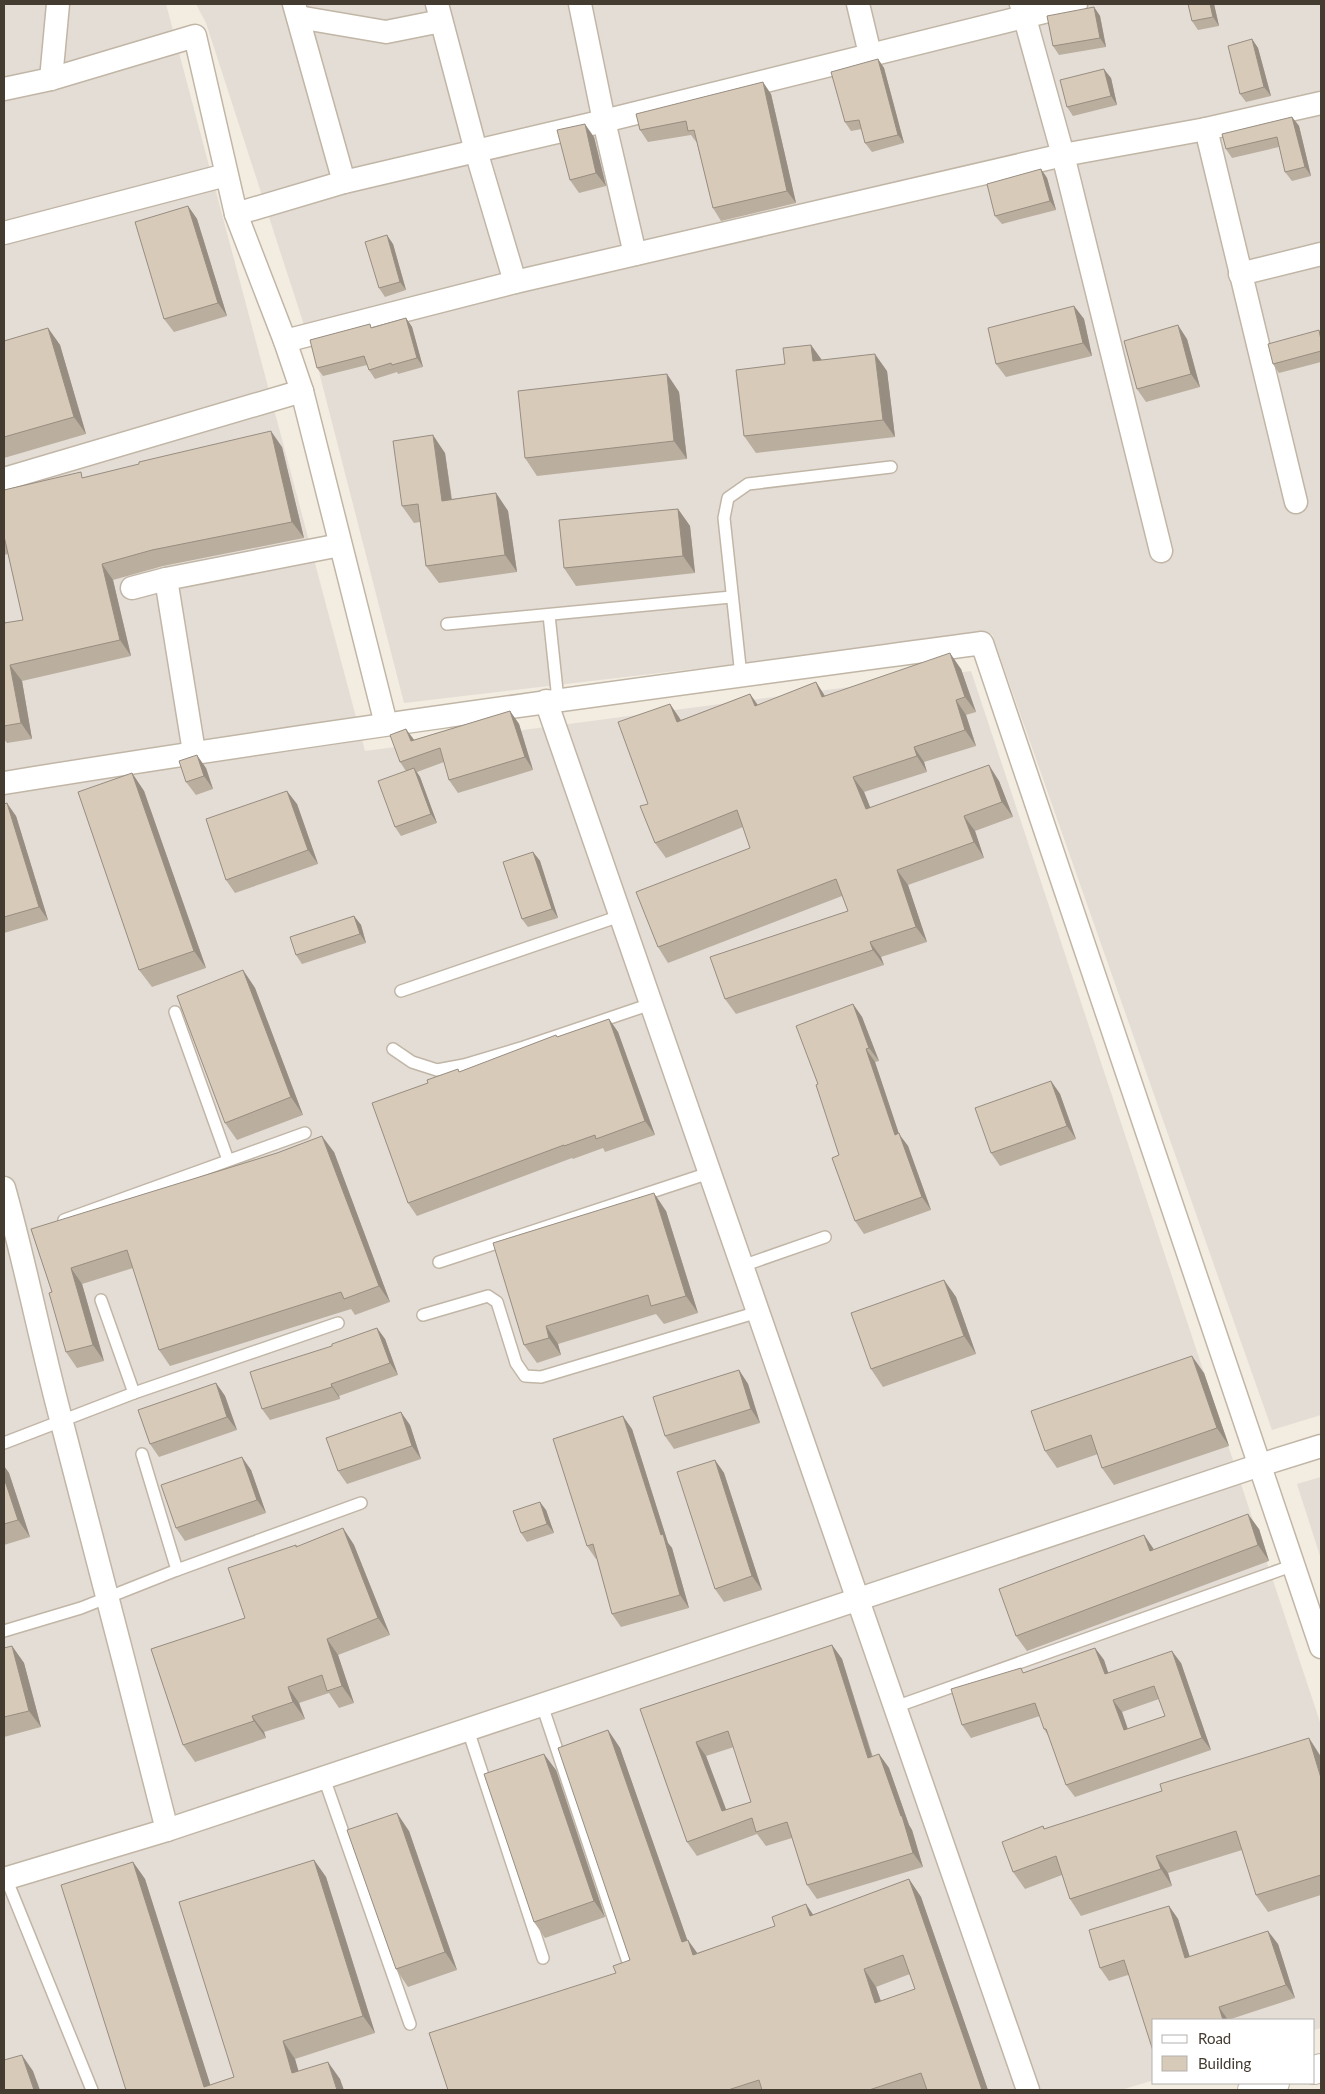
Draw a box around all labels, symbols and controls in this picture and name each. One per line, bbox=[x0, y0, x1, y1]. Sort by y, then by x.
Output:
legend bbox=[1152, 2019, 1315, 2084]
text: Road bbox=[1198, 2029, 1231, 2047]
text: Building bbox=[1198, 2054, 1251, 2072]

